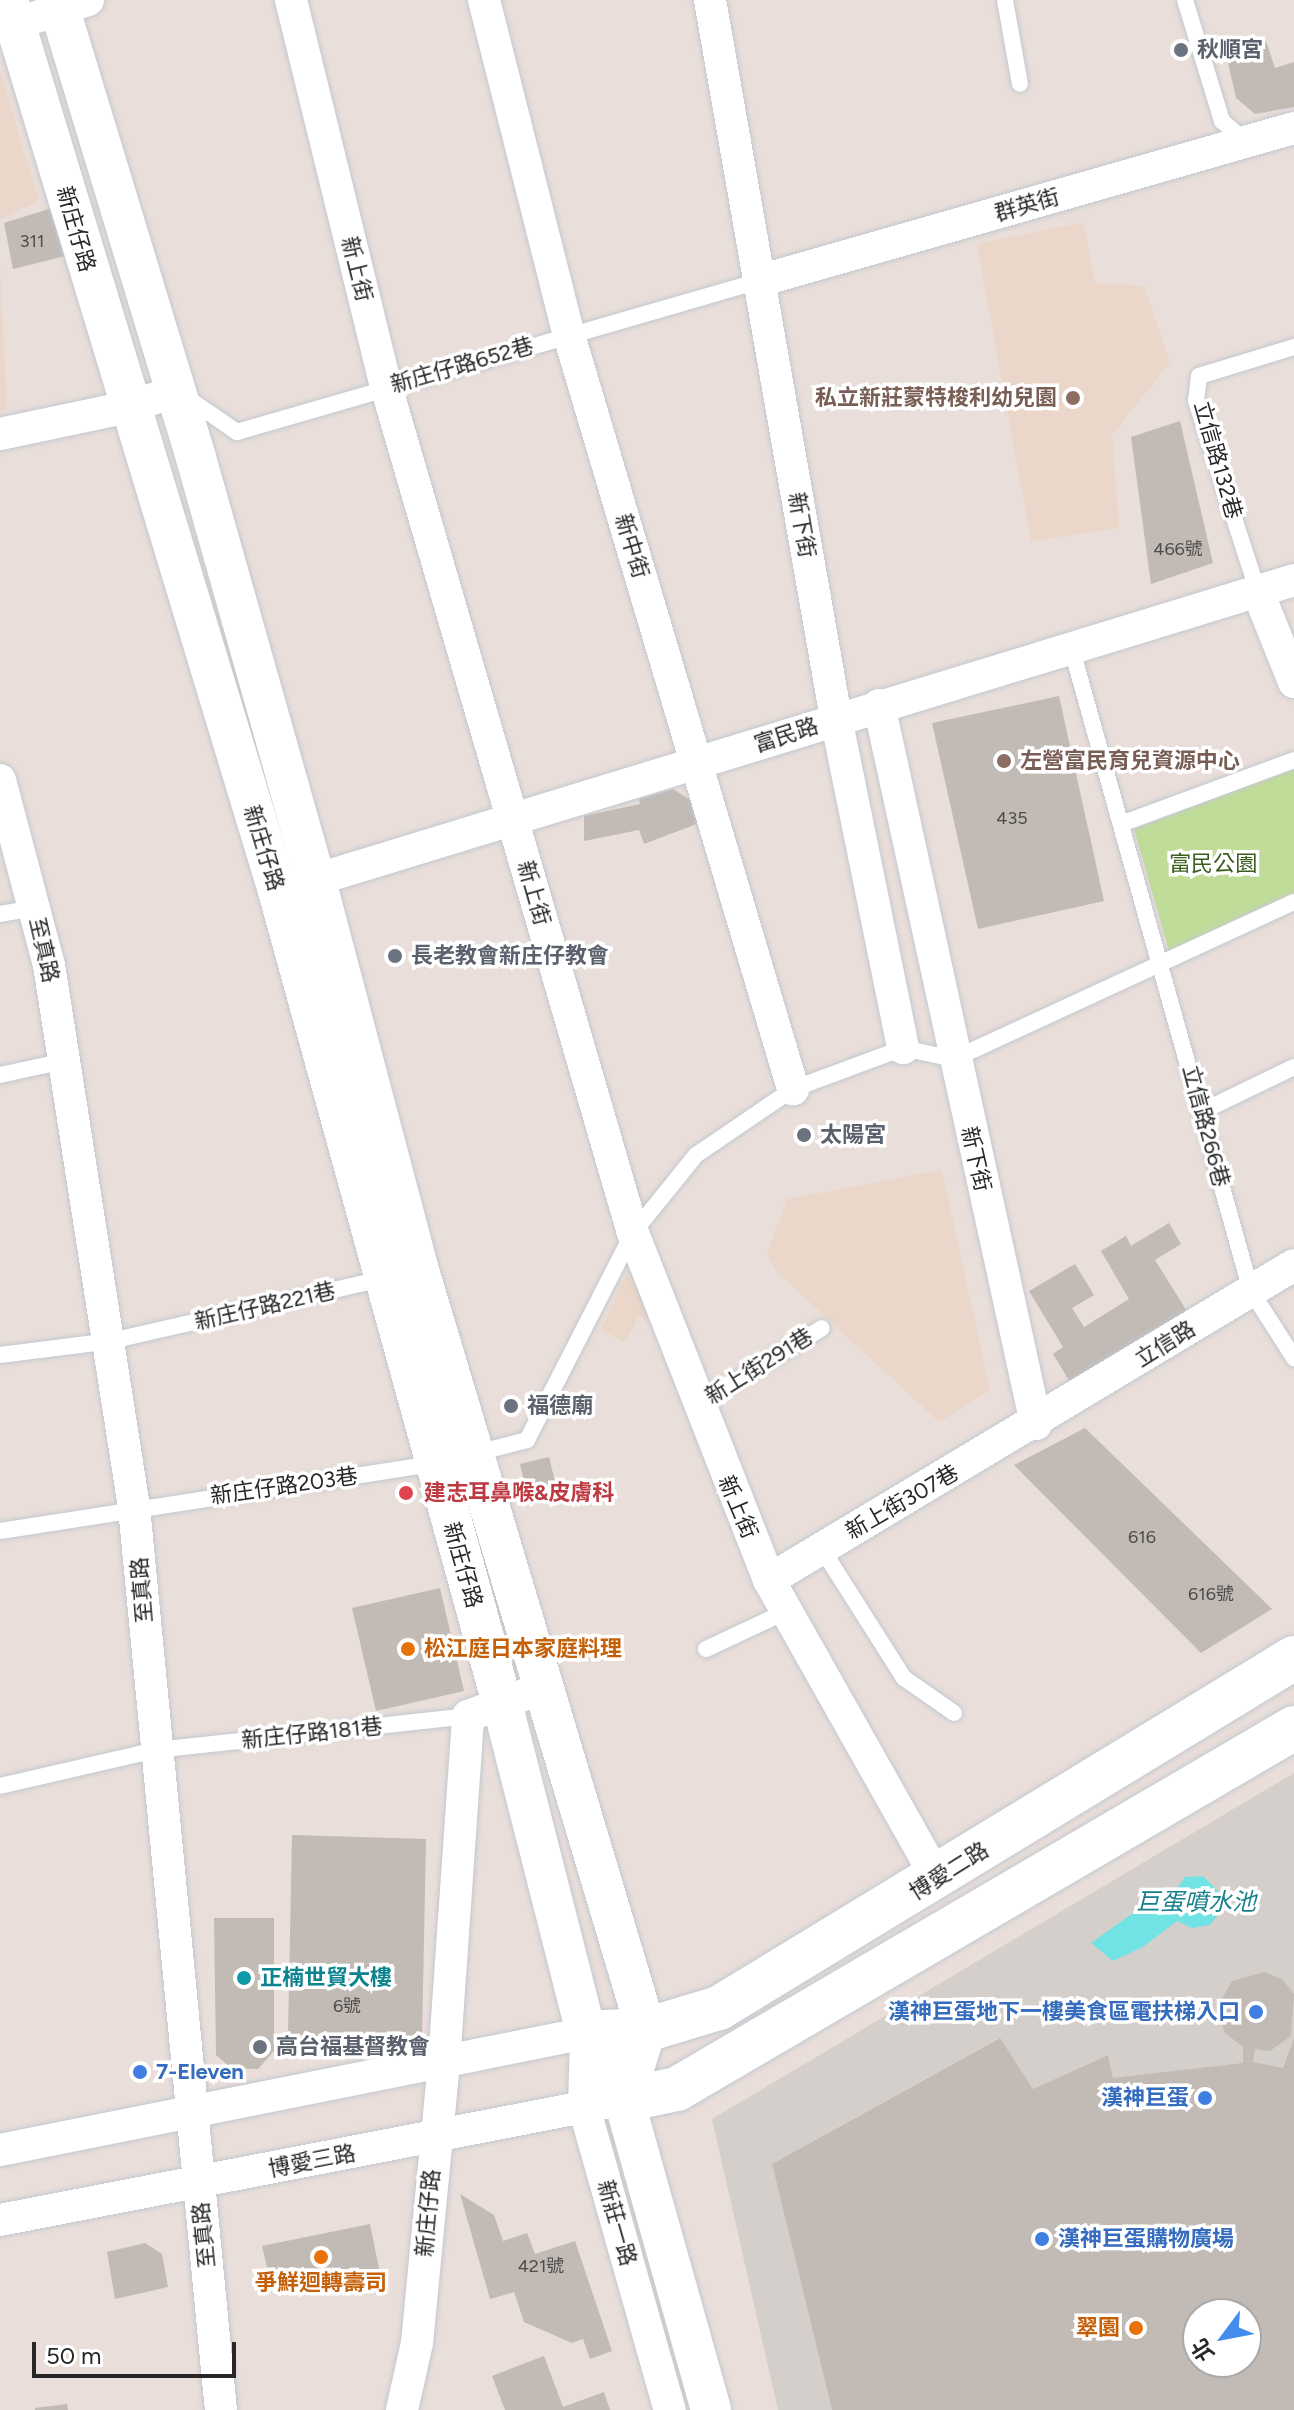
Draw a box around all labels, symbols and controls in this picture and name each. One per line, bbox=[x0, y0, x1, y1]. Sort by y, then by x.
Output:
place label: 秋順宮 bbox=[1197, 37, 1263, 63]
marker: 秋順宮 bbox=[1172, 41, 1190, 59]
street label: 新庄仔路 bbox=[51, 183, 101, 275]
street label: 群英街 bbox=[992, 183, 1062, 227]
house number: 311 bbox=[20, 230, 44, 252]
street label: 新上街 bbox=[336, 234, 378, 304]
street label: 新庄仔路652巷 bbox=[388, 332, 536, 398]
place label: 私立新莊蒙特梭利幼兒園 bbox=[815, 385, 1057, 411]
marker: 私立新莊蒙特梭利幼兒園 bbox=[1064, 389, 1082, 407]
street label: 立信路132巷 bbox=[1189, 398, 1247, 522]
street label: 新下街 bbox=[783, 490, 821, 560]
street label: 新中街 bbox=[610, 511, 654, 581]
house number: 466號 bbox=[1153, 538, 1203, 560]
street label: 富民路 bbox=[751, 712, 821, 758]
place label: 左營富民育兒資源中心 bbox=[1020, 748, 1240, 774]
marker: 左營富民育兒資源中心 bbox=[995, 752, 1013, 770]
street label: 新庄仔路 bbox=[239, 802, 289, 894]
house number: 435 bbox=[996, 807, 1028, 829]
park label: 富民公園 bbox=[1169, 851, 1257, 877]
street label: 新上街 bbox=[512, 858, 556, 928]
street label: 至真路 bbox=[24, 915, 64, 985]
place label: 長老教會新庄仔教會 bbox=[411, 943, 609, 969]
marker: 長老教會新庄仔教會 bbox=[386, 947, 404, 965]
street label: 立信路266巷 bbox=[1177, 1062, 1235, 1190]
place label: 太陽宮 bbox=[820, 1122, 886, 1148]
street label: 新下街 bbox=[956, 1124, 996, 1194]
marker: 太陽宮 bbox=[795, 1126, 813, 1144]
street label: 新庄仔路221巷 bbox=[192, 1277, 338, 1335]
street label: 立信路 bbox=[1130, 1315, 1200, 1373]
street label: 新上街291巷 bbox=[700, 1323, 818, 1409]
place label: 福德廟 bbox=[527, 1393, 593, 1419]
marker: 福德廟 bbox=[502, 1397, 520, 1415]
street label: 新上街307巷 bbox=[841, 1459, 963, 1545]
street label: 新庄仔路203巷 bbox=[209, 1463, 359, 1509]
street label: 新上街 bbox=[713, 1471, 763, 1543]
place label: 建志耳鼻喉&皮膚科 bbox=[424, 1480, 614, 1506]
marker: 建志耳鼻喉&皮膚科 bbox=[395, 1482, 417, 1504]
street label: 新庄仔路 bbox=[438, 1519, 488, 1611]
house number: 616 bbox=[1128, 1526, 1156, 1548]
street label: 至真路 bbox=[126, 1556, 158, 1624]
house number: 616號 bbox=[1188, 1583, 1234, 1605]
place label: 松江庭日本家庭料理 bbox=[424, 1636, 622, 1662]
marker: 松江庭日本家庭料理 bbox=[399, 1640, 417, 1658]
street label: 新庄仔路181巷 bbox=[240, 1712, 384, 1754]
street label: 博愛二路 bbox=[905, 1836, 993, 1906]
water label: 巨蛋噴水池 bbox=[1136, 1888, 1256, 1916]
place label: 正楠世貿大樓 bbox=[260, 1965, 392, 1991]
marker: 正楠世貿大樓 bbox=[235, 1969, 253, 1987]
house number: 6號 bbox=[333, 1995, 361, 2017]
place label: 漢神巨蛋地下一樓美食區電扶梯入口 bbox=[888, 1999, 1240, 2025]
marker: 漢神巨蛋地下一樓美食區電扶梯入口 bbox=[1247, 2003, 1265, 2021]
place label: 高台福基督教會 bbox=[276, 2034, 430, 2060]
marker: 高台福基督教會 bbox=[251, 2038, 269, 2056]
place label: 7-Eleven bbox=[156, 2059, 244, 2085]
marker: 7-Eleven bbox=[131, 2063, 149, 2081]
place label: 漢神巨蛋 bbox=[1101, 2085, 1189, 2111]
marker: 漢神巨蛋 bbox=[1196, 2089, 1214, 2107]
street label: 博愛三路 bbox=[266, 2140, 358, 2182]
street label: 新庄仔路 bbox=[411, 2168, 445, 2258]
street label: 新莊一路 bbox=[592, 2177, 642, 2269]
street label: 至真路 bbox=[187, 2201, 221, 2269]
place label: 漢神巨蛋購物廣場 bbox=[1058, 2226, 1234, 2252]
marker: 漢神巨蛋購物廣場 bbox=[1033, 2230, 1051, 2248]
marker: 爭鮮迴轉壽司 bbox=[312, 2248, 330, 2266]
house number: 421號 bbox=[518, 2255, 564, 2277]
place label: 爭鮮迴轉壽司 bbox=[255, 2270, 387, 2296]
north arrow bbox=[1182, 2298, 1262, 2378]
place label: 翠園 bbox=[1076, 2315, 1120, 2341]
marker: 翠園 bbox=[1127, 2319, 1145, 2337]
scale bar bbox=[36, 2326, 240, 2376]
text: 北 bbox=[1186, 2333, 1220, 2366]
text: 50 m bbox=[46, 2341, 102, 2370]

